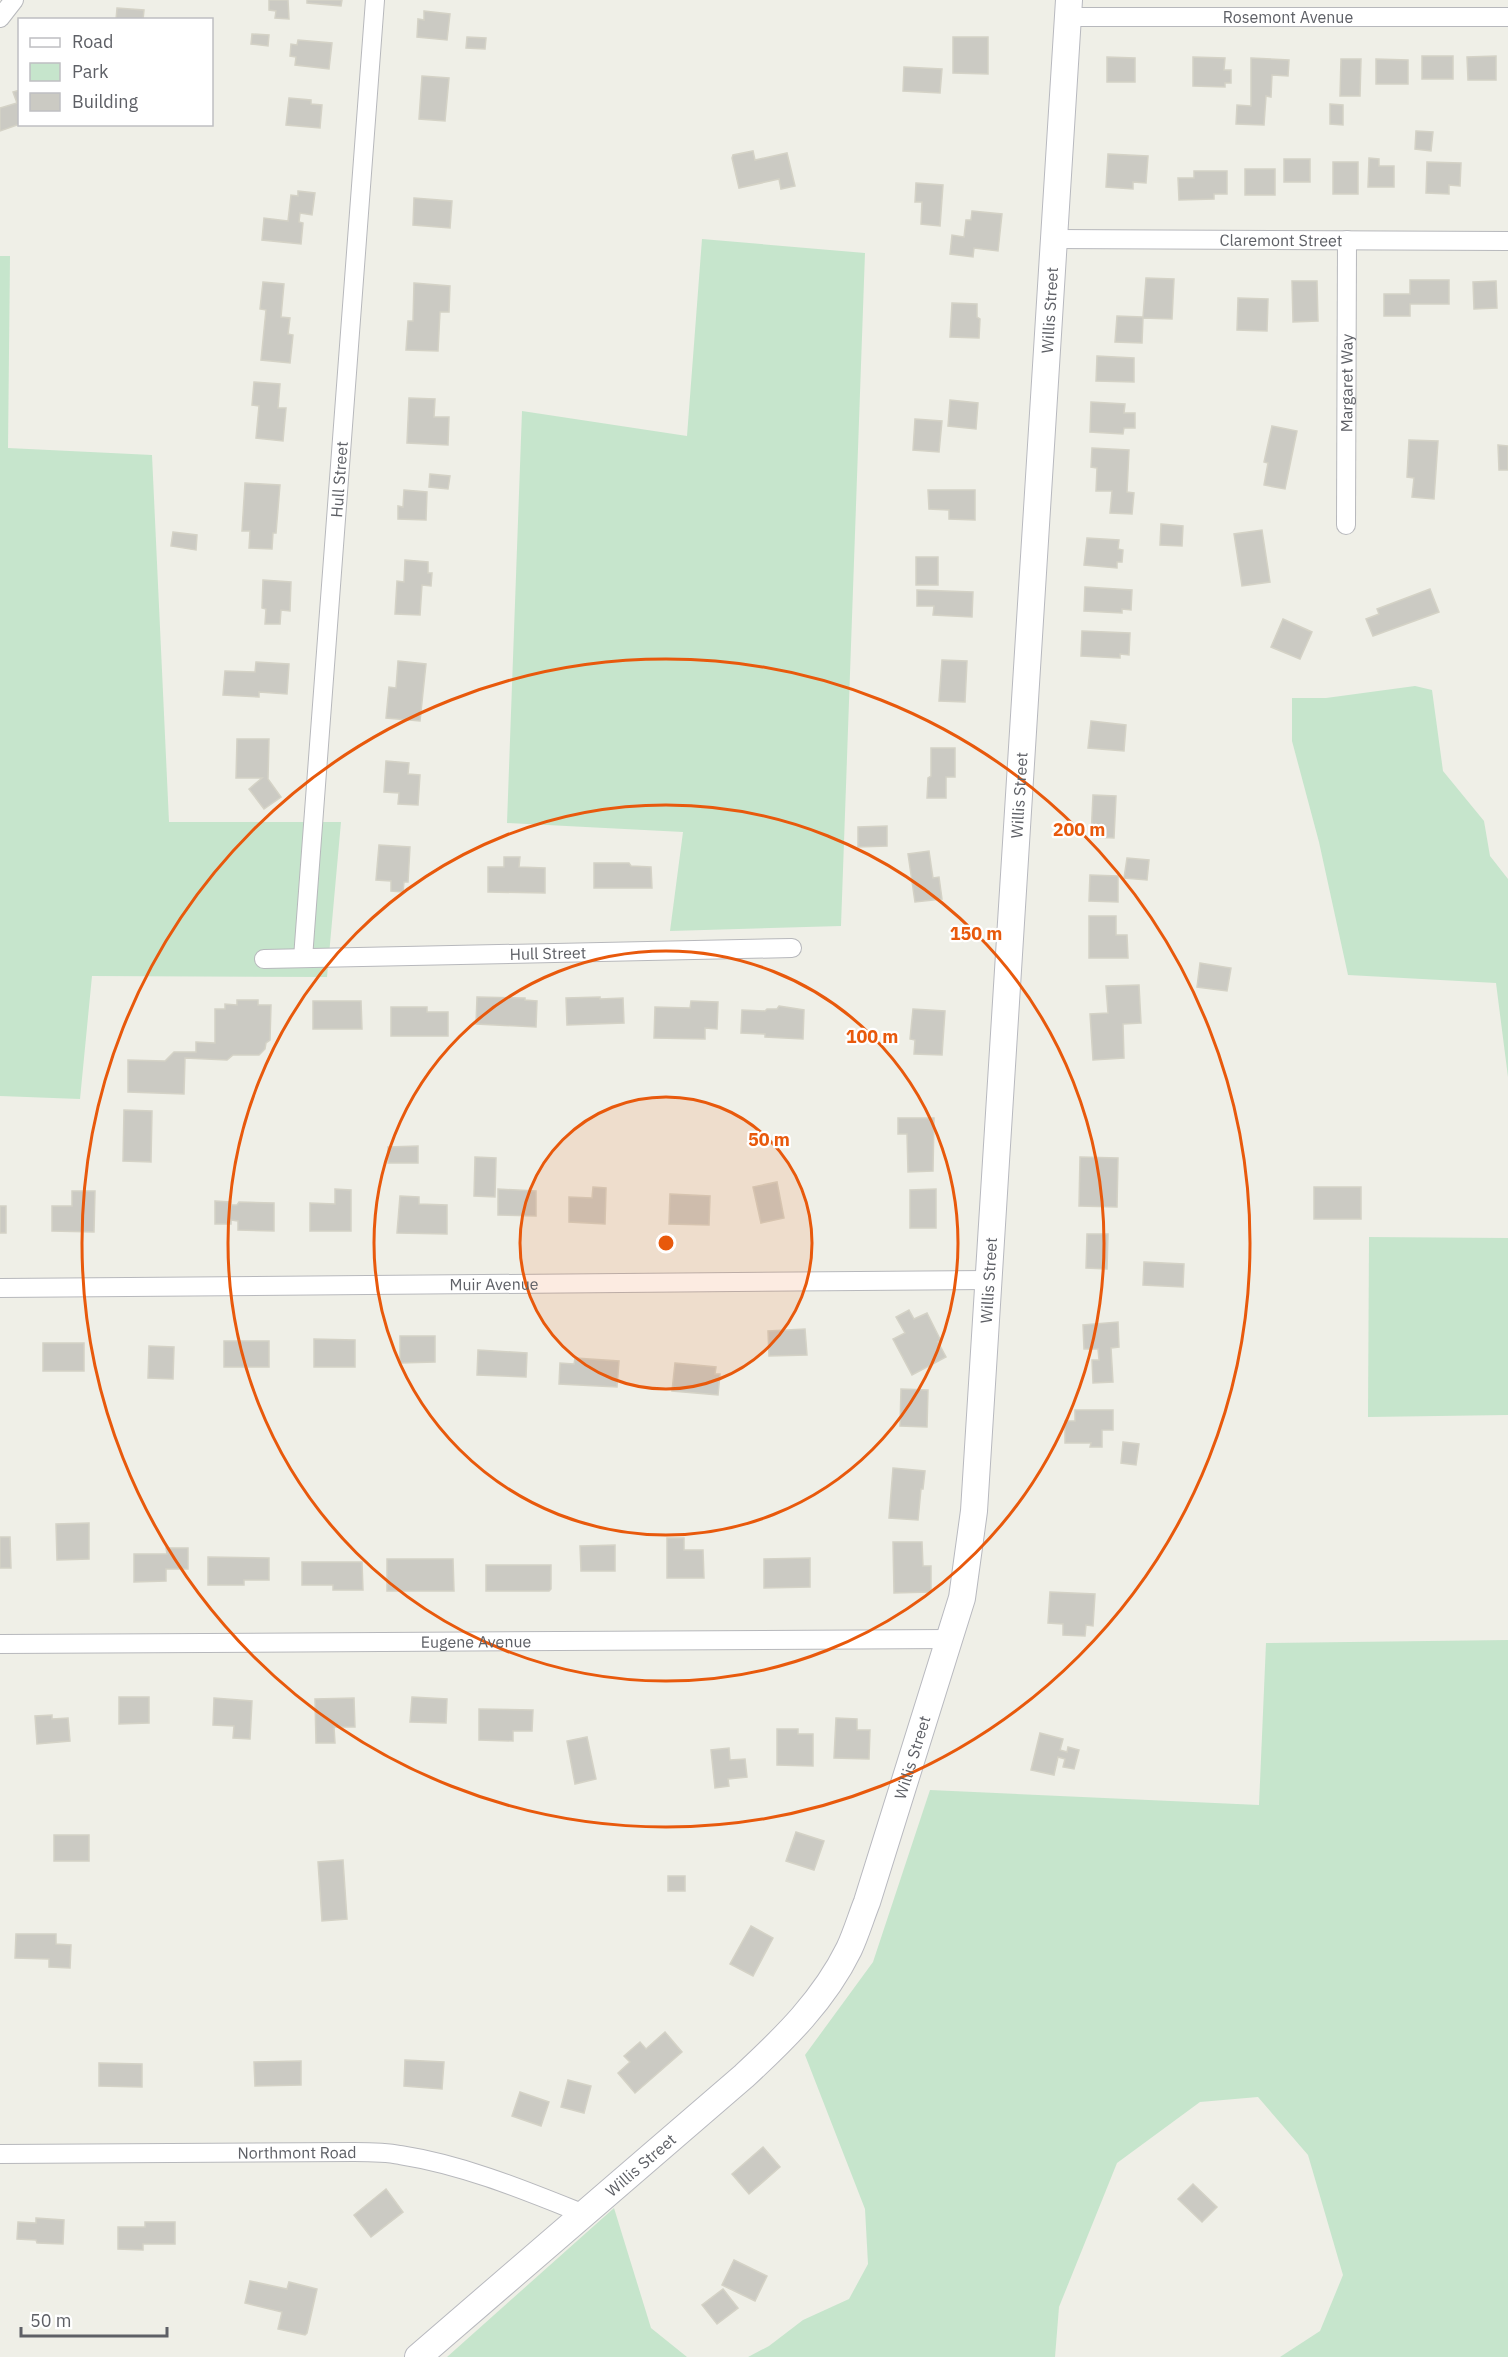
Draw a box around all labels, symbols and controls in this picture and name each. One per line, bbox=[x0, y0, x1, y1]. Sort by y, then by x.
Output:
street label: Rosemont Avenue bbox=[1223, 7, 1353, 27]
legend bbox=[18, 18, 213, 126]
text: Road bbox=[72, 30, 113, 53]
text: Park bbox=[72, 60, 109, 83]
text: Building bbox=[72, 90, 139, 113]
street label: Claremont Street bbox=[1220, 230, 1342, 250]
street label: Willis Street bbox=[1037, 266, 1062, 354]
street label: Margaret Way bbox=[1336, 334, 1357, 432]
street label: Hull Street bbox=[326, 440, 352, 518]
street label: Willis Street bbox=[1006, 751, 1032, 839]
text: 200 m bbox=[1053, 818, 1105, 841]
text: 150 m bbox=[950, 922, 1002, 945]
street label: Hull Street bbox=[509, 942, 587, 964]
text: 100 m bbox=[846, 1025, 898, 1048]
text: 50 m bbox=[748, 1128, 790, 1151]
centre of rings bbox=[656, 1233, 676, 1253]
street label: Willis Street bbox=[976, 1236, 1001, 1324]
street label: Muir Avenue bbox=[449, 1274, 539, 1294]
street label: Eugene Avenue bbox=[421, 1631, 532, 1652]
street label: Willis Street bbox=[890, 1713, 935, 1802]
street label: Willis Street bbox=[601, 2129, 680, 2201]
street label: Northmont Road bbox=[237, 2142, 357, 2163]
scale bar bbox=[21, 2300, 166, 2338]
text: 50 m bbox=[30, 2309, 72, 2332]

